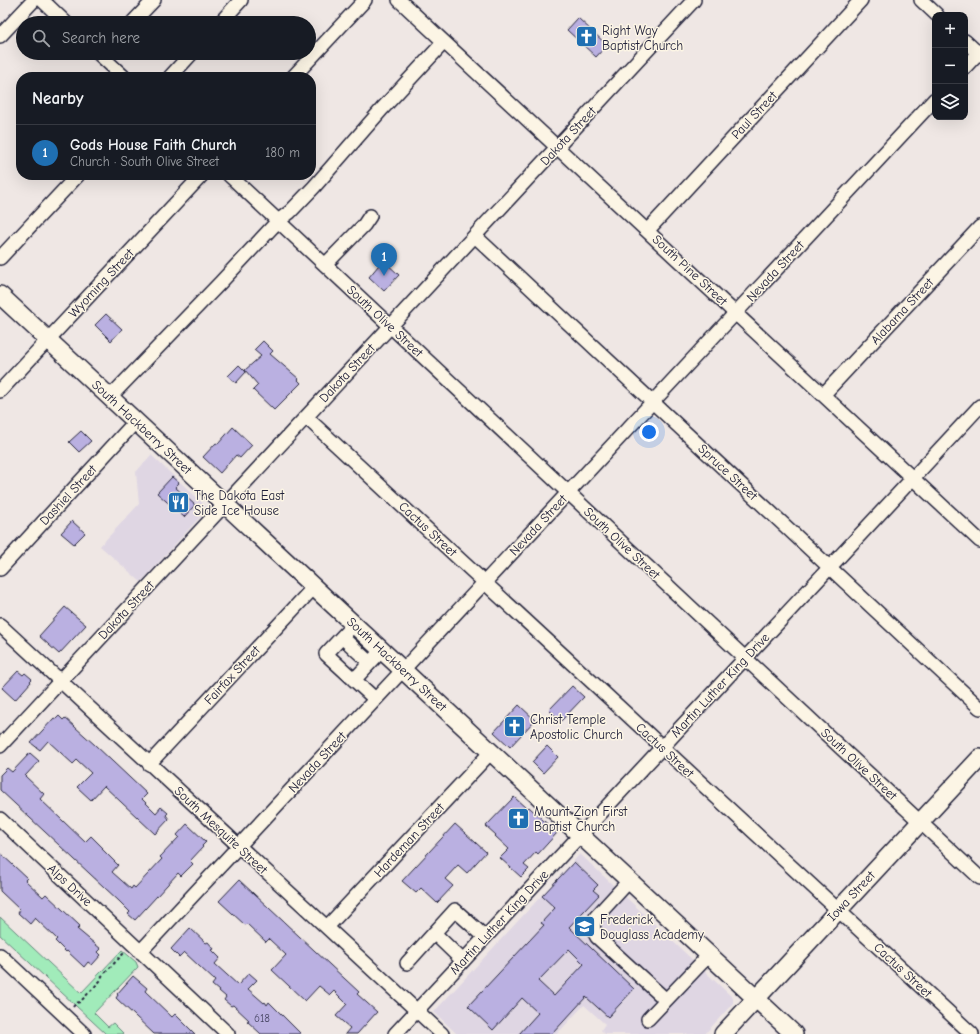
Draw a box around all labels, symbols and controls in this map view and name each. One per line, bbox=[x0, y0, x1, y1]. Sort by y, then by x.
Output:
map controls bbox=[932, 12, 968, 120]
button: + bbox=[932, 12, 968, 48]
search box bbox=[16, 16, 316, 60]
place label: Right Way Baptist Church bbox=[602, 23, 683, 53]
church icon: Right Way Baptist Church bbox=[574, 24, 600, 50]
icon: search bbox=[30, 27, 52, 49]
text: Search here bbox=[62, 29, 140, 47]
button: − bbox=[932, 48, 968, 84]
button: layers bbox=[932, 84, 968, 120]
street label: Paul Street bbox=[728, 87, 781, 142]
text: Nearby bbox=[32, 89, 83, 108]
street label: Dakota Street bbox=[537, 103, 600, 168]
text: Gods House Faith Church bbox=[70, 136, 237, 154]
text: 1 bbox=[42, 145, 48, 160]
text: 180 m bbox=[265, 145, 300, 160]
text: Church · South Olive Street bbox=[70, 154, 219, 169]
street label: South Pine Street bbox=[650, 232, 731, 309]
street label: Nevada Street bbox=[743, 237, 808, 304]
pin: 1 bbox=[371, 243, 397, 276]
street label: Wyoming Street bbox=[65, 245, 138, 320]
street label: Alabama Street bbox=[867, 274, 937, 347]
street label: South Olive Street bbox=[344, 282, 427, 361]
street label: Dakota Street bbox=[316, 340, 379, 405]
street label: South Hackberry Street bbox=[89, 377, 196, 478]
your location bbox=[639, 422, 659, 442]
street label: Spruce Street bbox=[695, 441, 762, 504]
street label: Dashiel Street bbox=[36, 461, 100, 528]
place label: The Dakota East Side Ice House bbox=[194, 488, 286, 518]
restaurant icon: The Dakota East Side Ice House bbox=[166, 489, 192, 515]
street label: Nevada Street bbox=[506, 491, 571, 558]
street label: Cactus Street bbox=[396, 498, 461, 560]
street label: South Olive Street bbox=[581, 504, 664, 583]
street label: Dakota Street bbox=[95, 577, 158, 642]
street label: South Hackberry Street bbox=[344, 614, 451, 715]
street label: Martin Luther King Drive bbox=[668, 629, 773, 740]
street label: Fairfax Street bbox=[201, 642, 264, 707]
place label: Christ Temple Apostolic Church bbox=[530, 712, 623, 742]
church icon: Christ Temple Apostolic Church bbox=[501, 713, 527, 739]
street label: Cactus Street bbox=[633, 719, 698, 781]
street label: South Olive Street bbox=[818, 725, 901, 804]
street label: Nevada Street bbox=[285, 728, 350, 795]
street label: South Mesquite Street bbox=[171, 783, 271, 878]
street label: Hardeman Street bbox=[371, 799, 448, 880]
place label: Mount Zion First Baptist Church bbox=[534, 804, 629, 834]
church icon: Mount Zion First Baptist Church bbox=[505, 805, 531, 831]
street label: Alps Drive bbox=[45, 861, 96, 910]
street label: Martin Luther King Drive bbox=[447, 866, 552, 977]
street label: Iowa Street bbox=[824, 867, 879, 924]
place label: Frederick Douglass Academy bbox=[600, 912, 704, 942]
school or university icon: Frederick Douglass Academy bbox=[572, 913, 598, 939]
street label: Cactus Street bbox=[871, 939, 936, 1001]
house number: 618 bbox=[254, 1012, 270, 1025]

